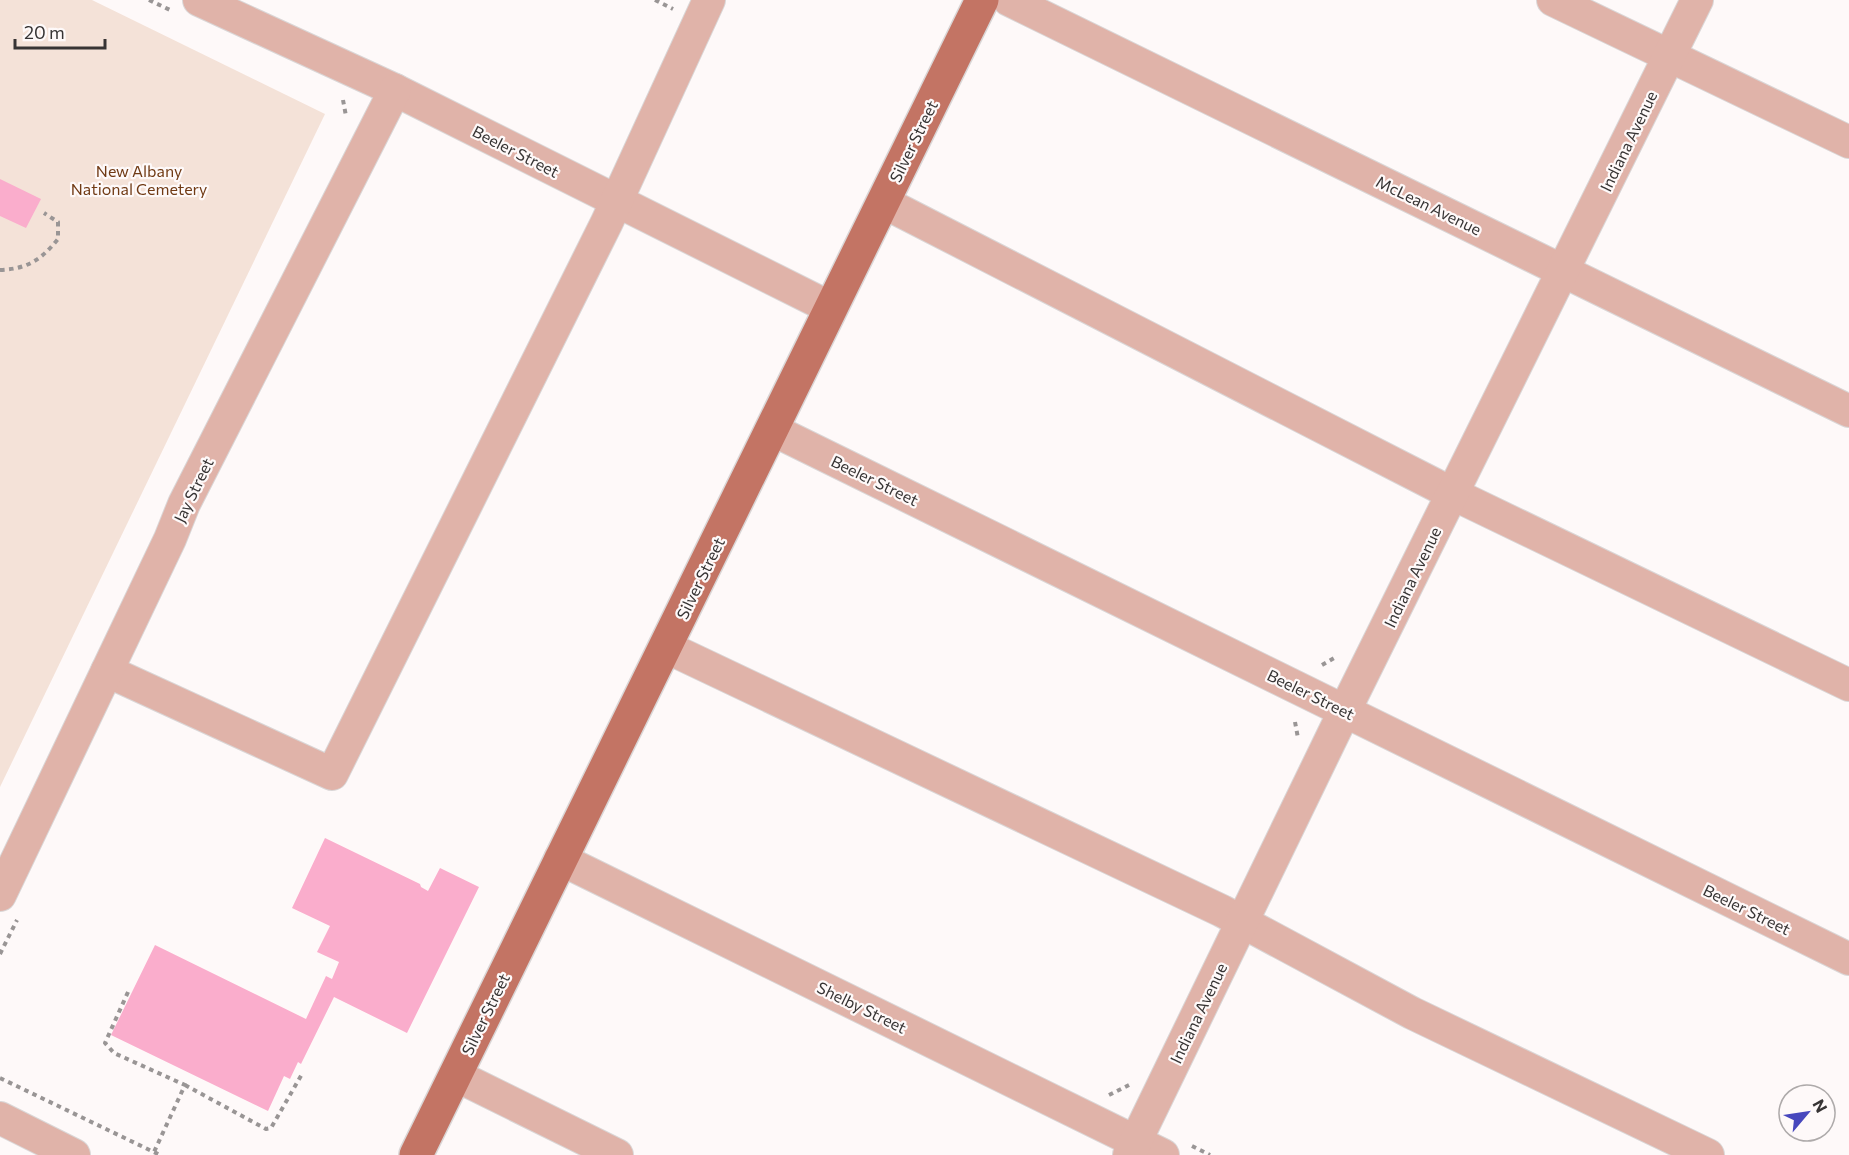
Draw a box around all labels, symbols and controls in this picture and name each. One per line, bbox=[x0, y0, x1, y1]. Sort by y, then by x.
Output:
scale bar bbox=[15, 12, 105, 50]
text: 20 m bbox=[24, 21, 65, 43]
street label: Indiana Avenue bbox=[1596, 88, 1660, 194]
street label: Silver Street bbox=[885, 97, 941, 185]
street label: Beeler Street bbox=[470, 121, 563, 181]
park label: New Albany National Cemetery bbox=[71, 161, 207, 198]
street label: McLean Avenue bbox=[1373, 171, 1485, 239]
street label: Beeler Street bbox=[828, 451, 922, 509]
street label: Jay Street bbox=[169, 454, 217, 525]
street label: Indiana Avenue bbox=[1380, 524, 1444, 630]
street label: Silver Street bbox=[672, 534, 728, 622]
street label: Beeler Street bbox=[1264, 665, 1358, 723]
street label: Beeler Street bbox=[1700, 880, 1794, 938]
street label: Indiana Avenue bbox=[1166, 960, 1230, 1066]
street label: Silver Street bbox=[457, 970, 513, 1058]
street label: Shelby Street bbox=[814, 977, 910, 1037]
north arrow bbox=[1777, 1083, 1837, 1143]
text: N bbox=[1809, 1096, 1832, 1115]

